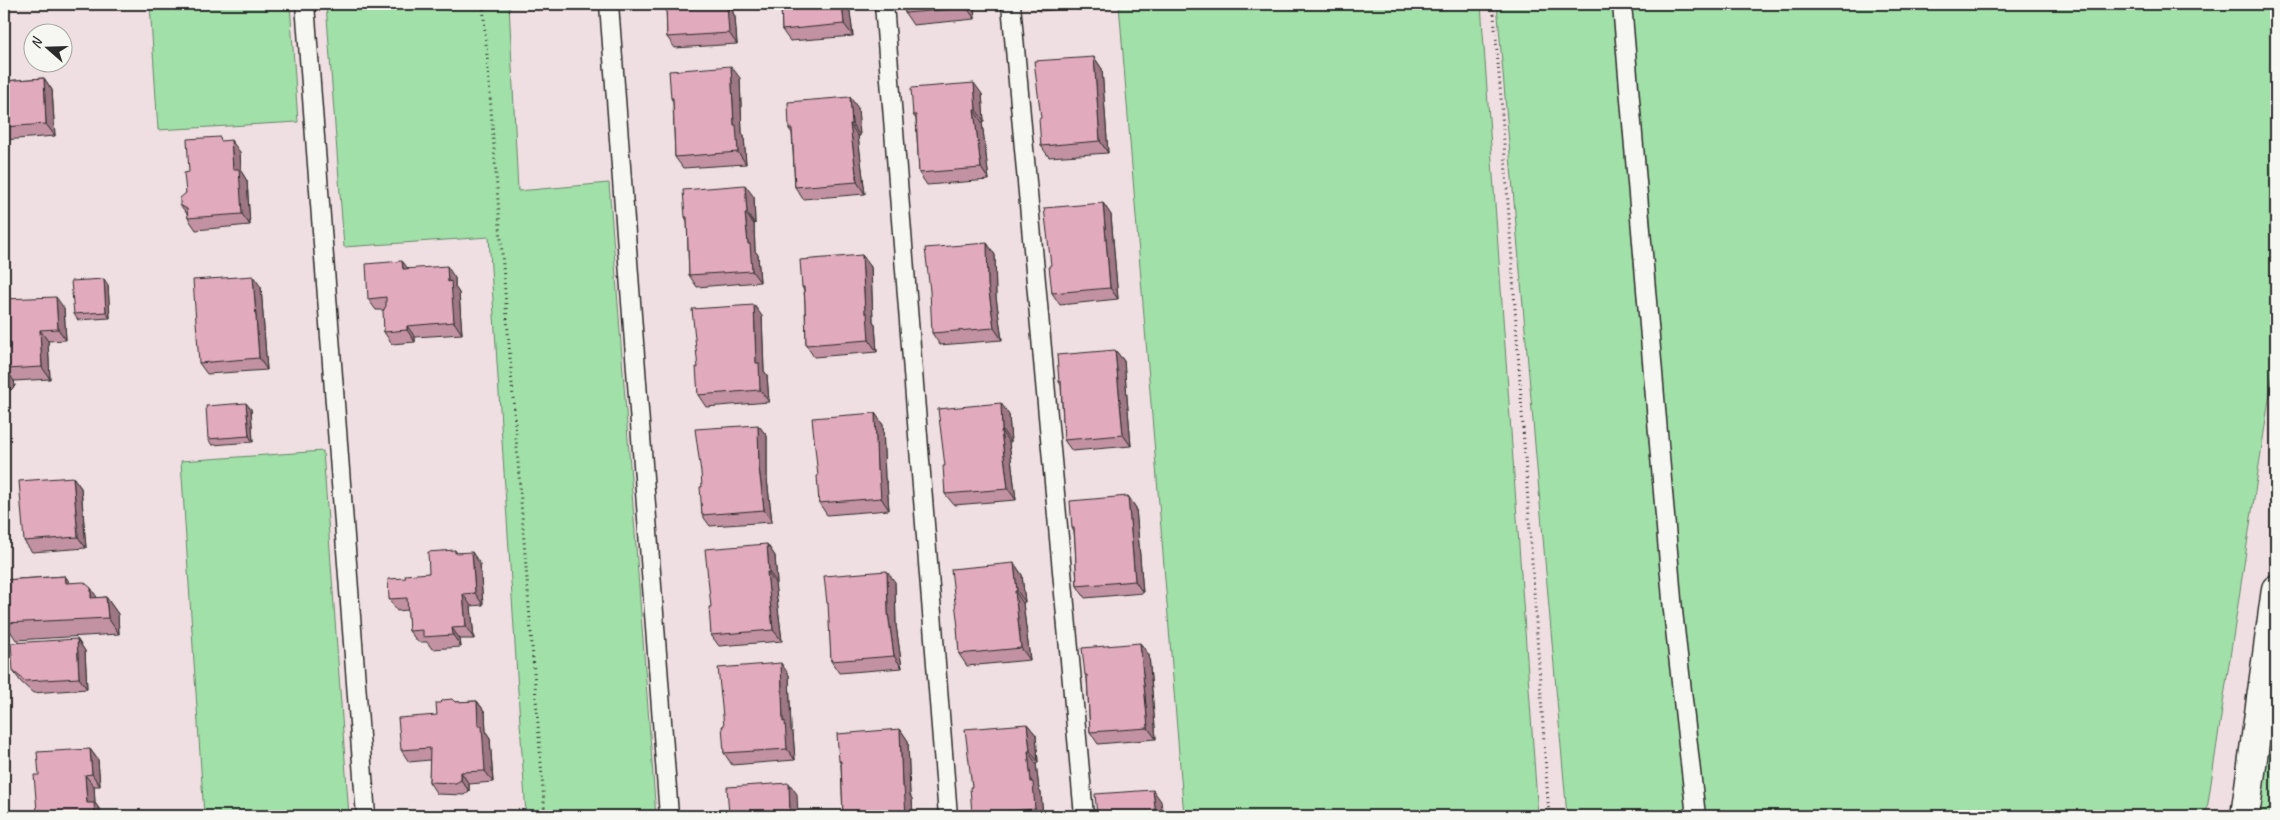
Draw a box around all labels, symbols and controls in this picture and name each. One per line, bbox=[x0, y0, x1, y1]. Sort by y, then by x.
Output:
north arrow bbox=[22, 22, 72, 72]
text: N bbox=[27, 35, 47, 51]

